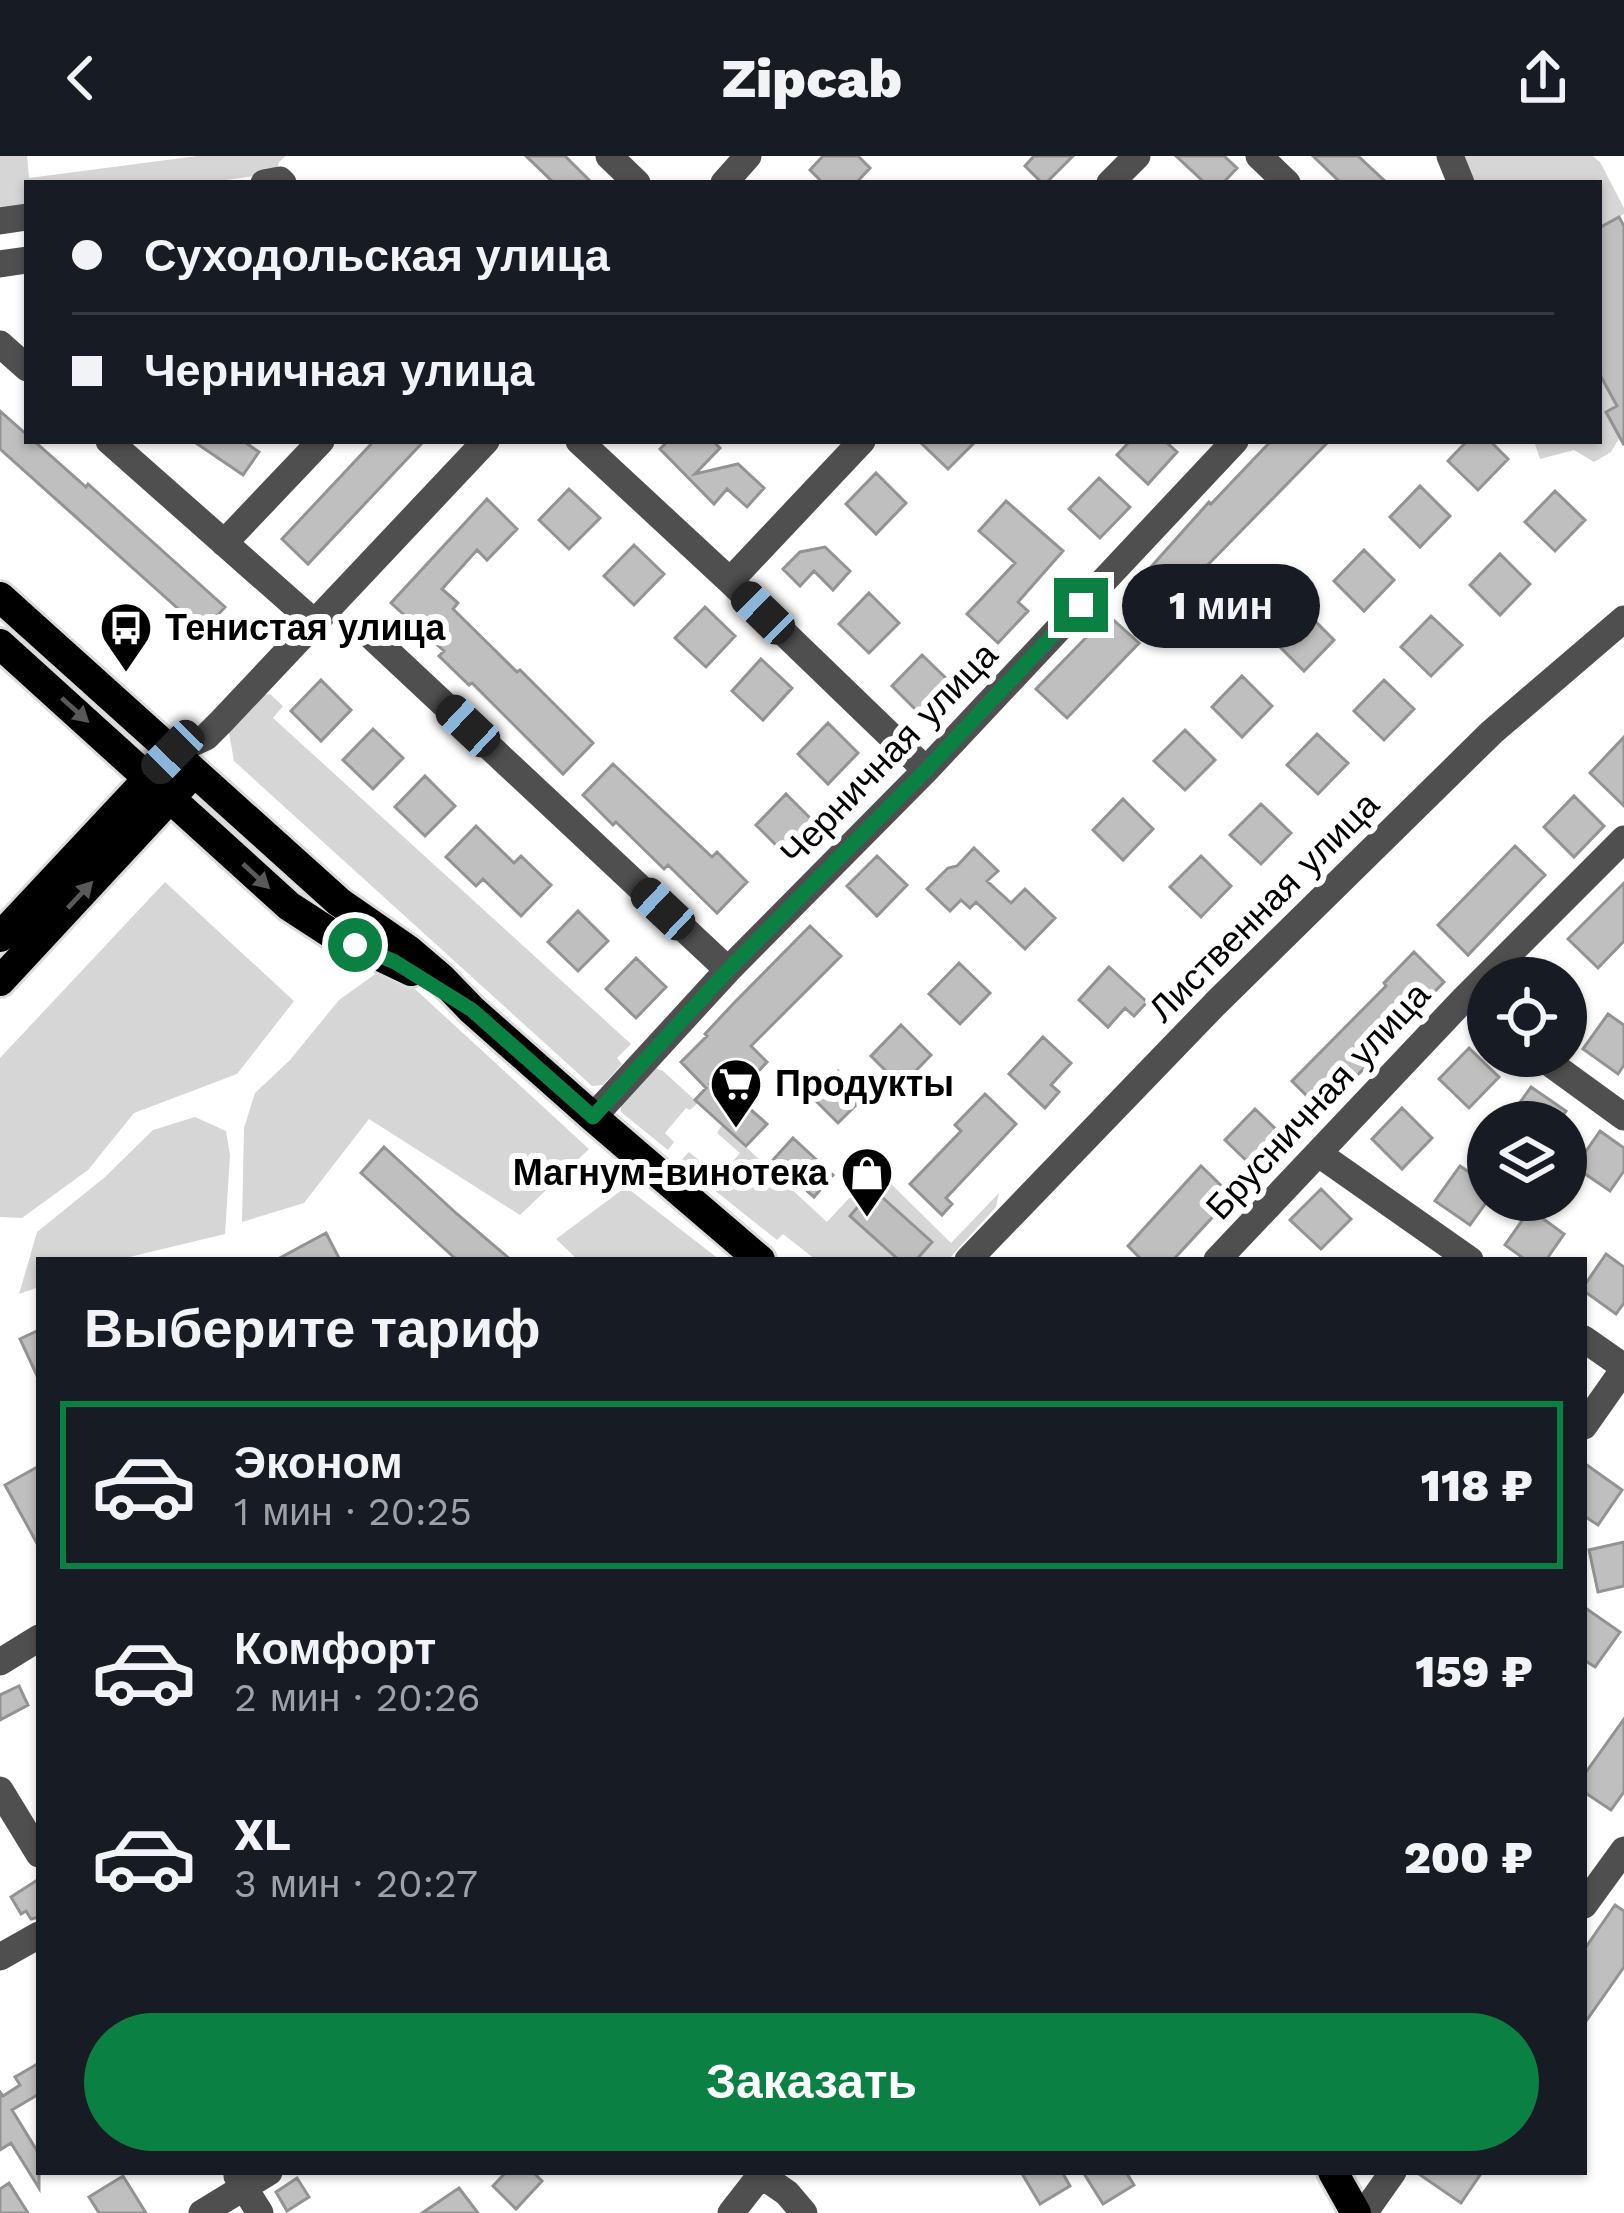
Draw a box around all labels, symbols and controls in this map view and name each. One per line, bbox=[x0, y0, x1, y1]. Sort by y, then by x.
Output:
icon: back bbox=[48, 45, 114, 111]
icon: share bbox=[1510, 45, 1576, 111]
text: Zipcab bbox=[722, 47, 902, 110]
text: Суходольская улица bbox=[144, 229, 610, 282]
text: Черничная улица bbox=[144, 344, 534, 397]
callout: 1 мин bbox=[1123, 563, 1321, 647]
car bbox=[725, 575, 801, 651]
route end bbox=[1054, 578, 1108, 632]
text: 1 мин bbox=[1169, 583, 1273, 628]
bus stop icon: Тенистая улица bbox=[98, 600, 154, 674]
place label: Тенистая улица bbox=[165, 607, 446, 649]
street label: Черничная улица bbox=[772, 633, 1007, 874]
car bbox=[429, 688, 507, 764]
one-way arrow bbox=[60, 696, 90, 723]
car bbox=[135, 714, 211, 790]
street label: Лиственная улица bbox=[1140, 783, 1388, 1031]
one-way arrow bbox=[242, 862, 271, 889]
car bbox=[624, 871, 702, 947]
one-way arrow bbox=[65, 881, 93, 910]
route start bbox=[328, 918, 382, 972]
map controls bbox=[1467, 957, 1587, 1221]
button: locate bbox=[1467, 957, 1587, 1077]
street label: Брусничная улица bbox=[1198, 973, 1439, 1228]
supermarket icon: Продукты bbox=[708, 1056, 764, 1130]
place label: Продукты bbox=[775, 1063, 954, 1105]
button: layers bbox=[1467, 1101, 1587, 1221]
shop icon: Магнум-винотека bbox=[839, 1145, 895, 1219]
place label: Магнум-винотека bbox=[513, 1152, 829, 1194]
text: Выберите тариф bbox=[84, 1297, 541, 1360]
icon: car bbox=[90, 1431, 198, 1539]
text: Эконом bbox=[234, 1436, 403, 1489]
text: 118 ₽ bbox=[1421, 1459, 1533, 1512]
text: 1 мин · 20:25 bbox=[234, 1489, 472, 1534]
icon: car bbox=[90, 1617, 198, 1725]
text: Комфорт bbox=[234, 1622, 436, 1675]
text: 159 ₽ bbox=[1415, 1645, 1533, 1698]
text: 2 мин · 20:26 bbox=[234, 1675, 481, 1720]
icon: car bbox=[90, 1803, 198, 1911]
text: XL bbox=[234, 1808, 291, 1861]
text: 200 ₽ bbox=[1404, 1831, 1533, 1884]
text: 3 мин · 20:27 bbox=[234, 1861, 478, 1906]
button: Заказать bbox=[84, 2013, 1539, 2151]

